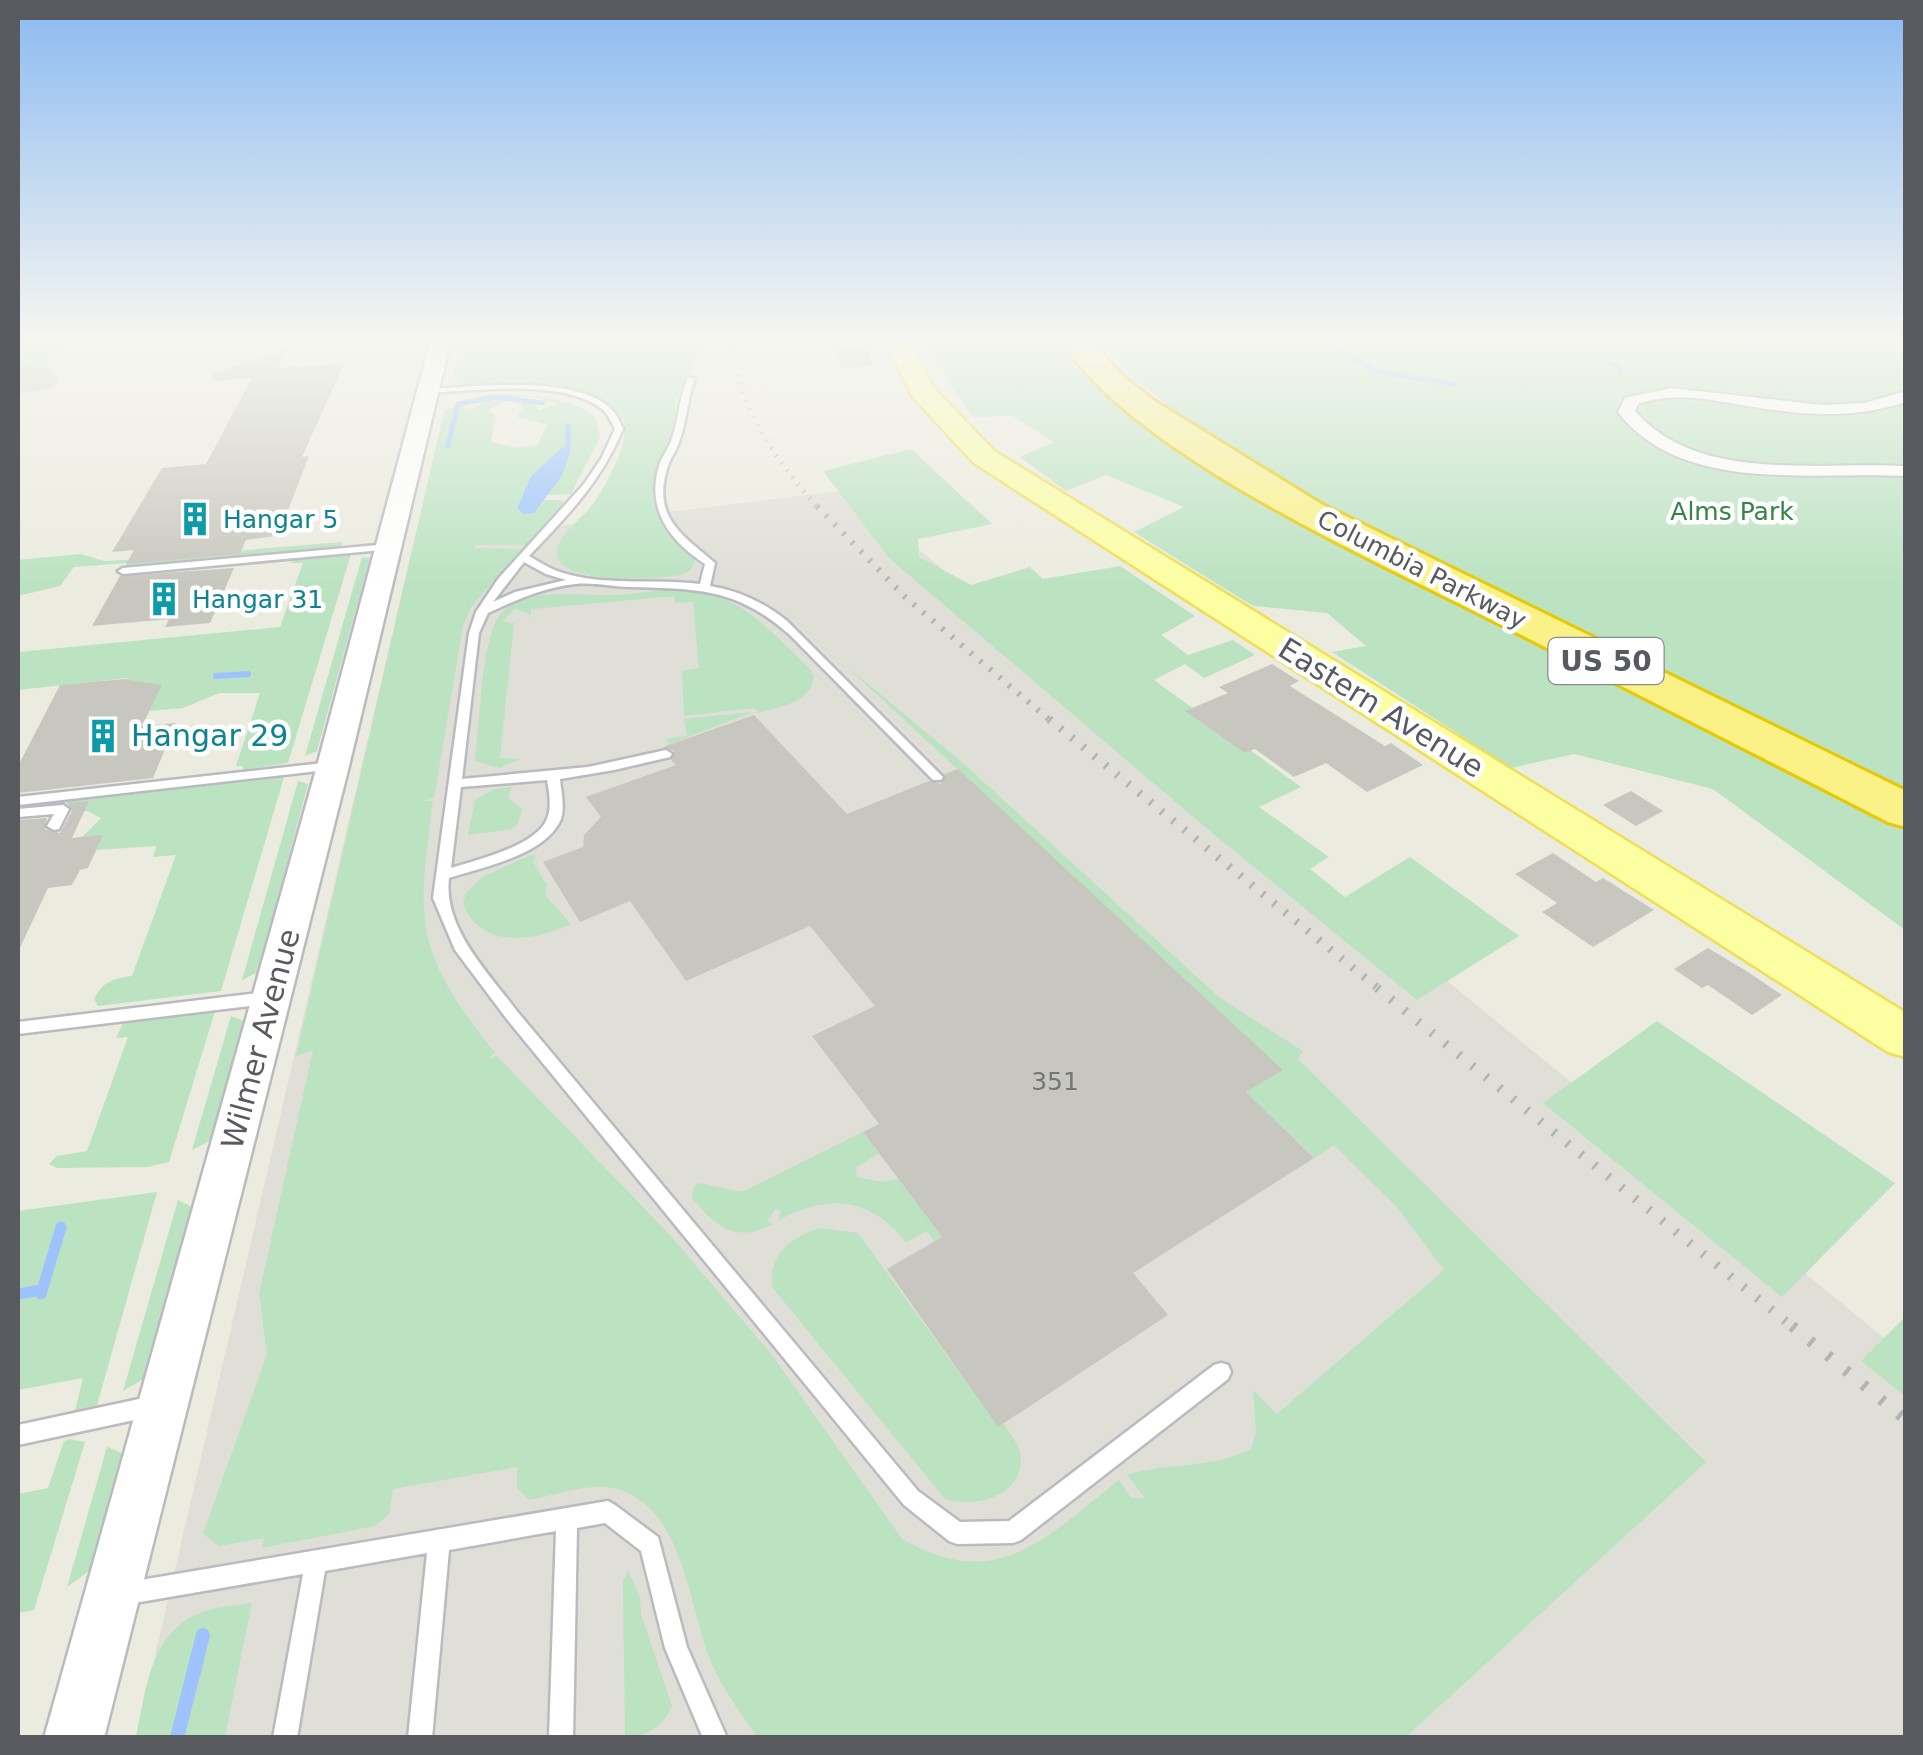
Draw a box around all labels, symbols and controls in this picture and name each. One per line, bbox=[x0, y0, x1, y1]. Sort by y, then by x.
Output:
park label: Alms Park bbox=[1670, 497, 1794, 526]
building icon: Hangar 5 bbox=[176, 500, 214, 538]
street label: Columbia Parkway bbox=[1312, 504, 1531, 635]
place label: Hangar 5 bbox=[223, 505, 338, 534]
building icon: Hangar 31 bbox=[145, 580, 183, 618]
place label: Hangar 31 bbox=[192, 585, 323, 614]
street label: Eastern Avenue bbox=[1272, 630, 1490, 785]
road number: US 50 bbox=[1548, 638, 1664, 684]
building icon: Hangar 29 bbox=[84, 717, 122, 755]
place label: Hangar 29 bbox=[131, 718, 288, 753]
street label: Wilmer Avenue bbox=[214, 925, 307, 1153]
house number: 351 bbox=[1031, 1067, 1079, 1096]

